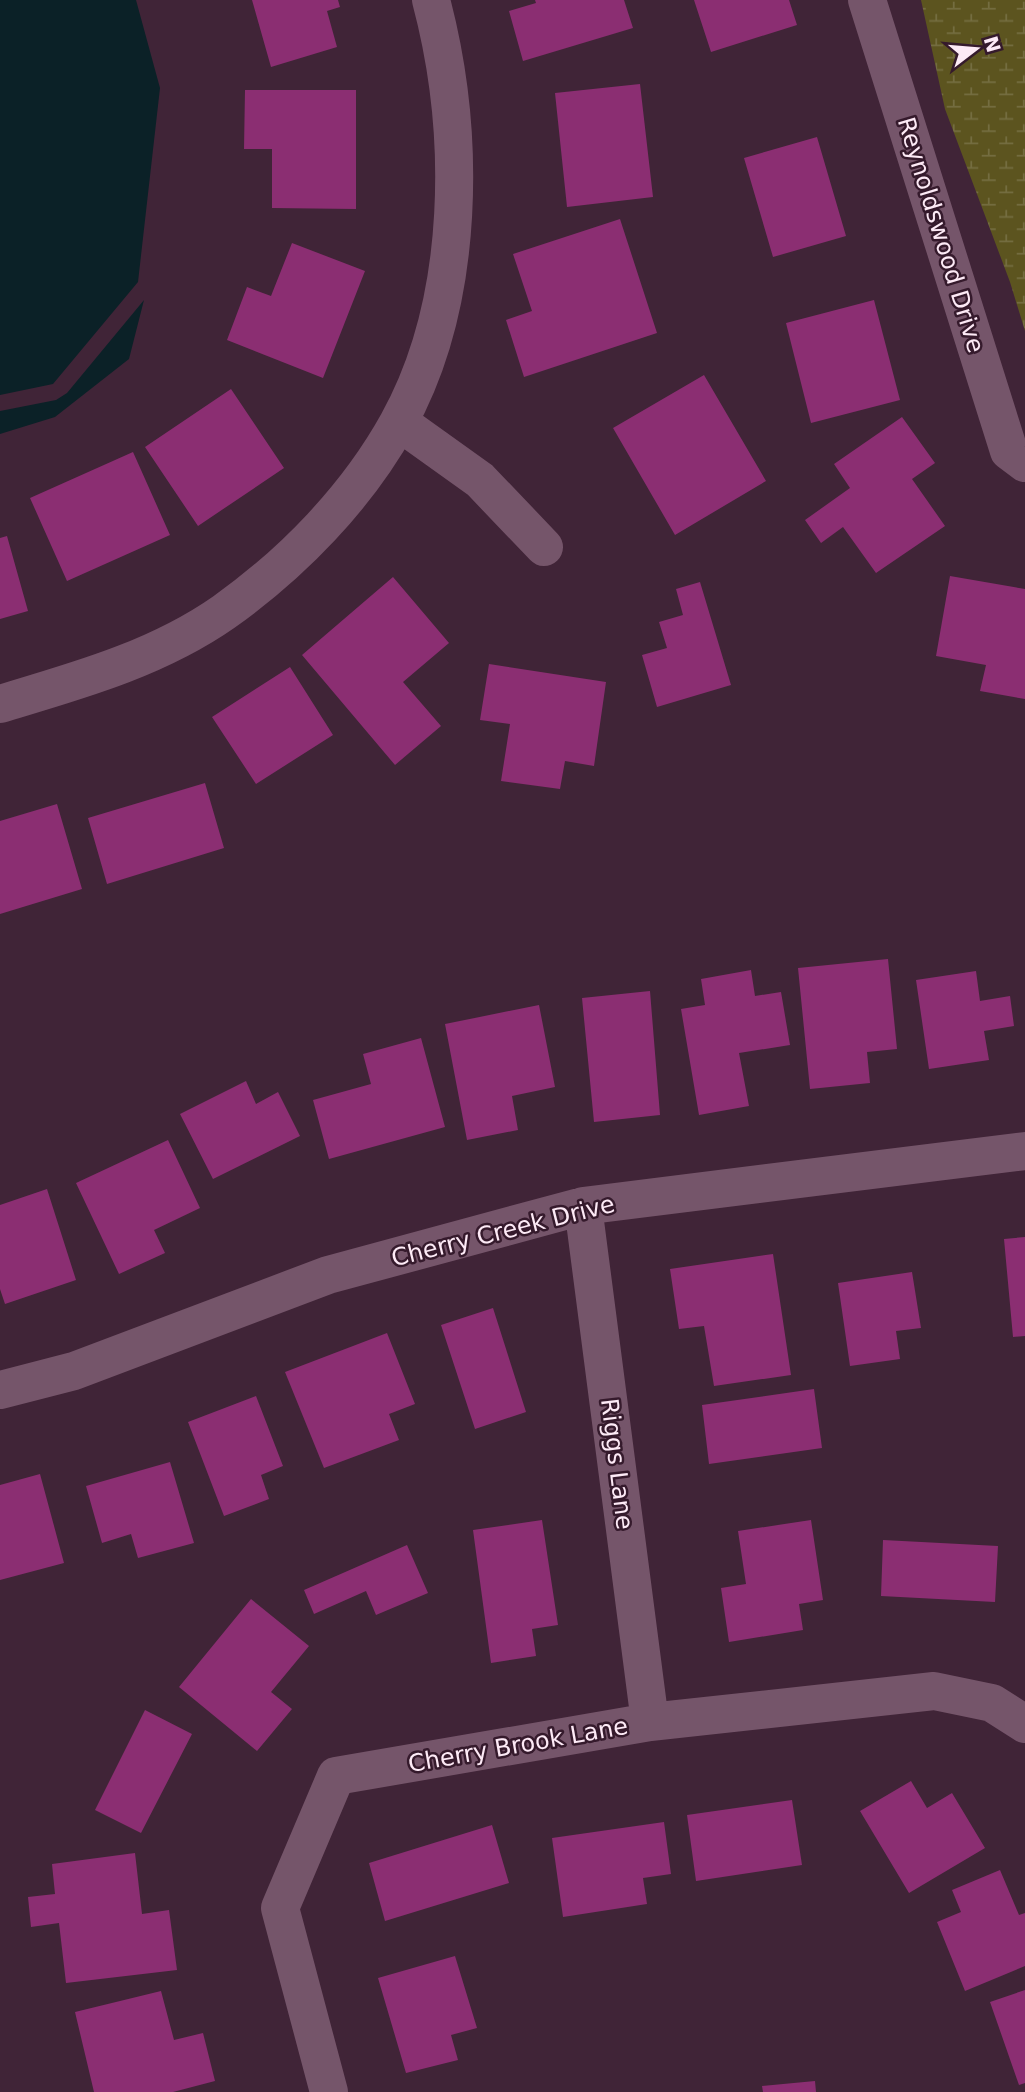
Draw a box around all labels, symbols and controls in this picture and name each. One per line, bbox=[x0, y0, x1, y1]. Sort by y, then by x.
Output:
north arrow bbox=[941, 14, 1011, 84]
text: N bbox=[980, 34, 1005, 55]
street label: Reynoldswood Drive bbox=[892, 114, 990, 356]
street label: Cherry Creek Drive bbox=[388, 1190, 618, 1272]
street label: Riggs Lane bbox=[595, 1397, 639, 1531]
street label: Cherry Brook Lane bbox=[406, 1712, 630, 1778]

